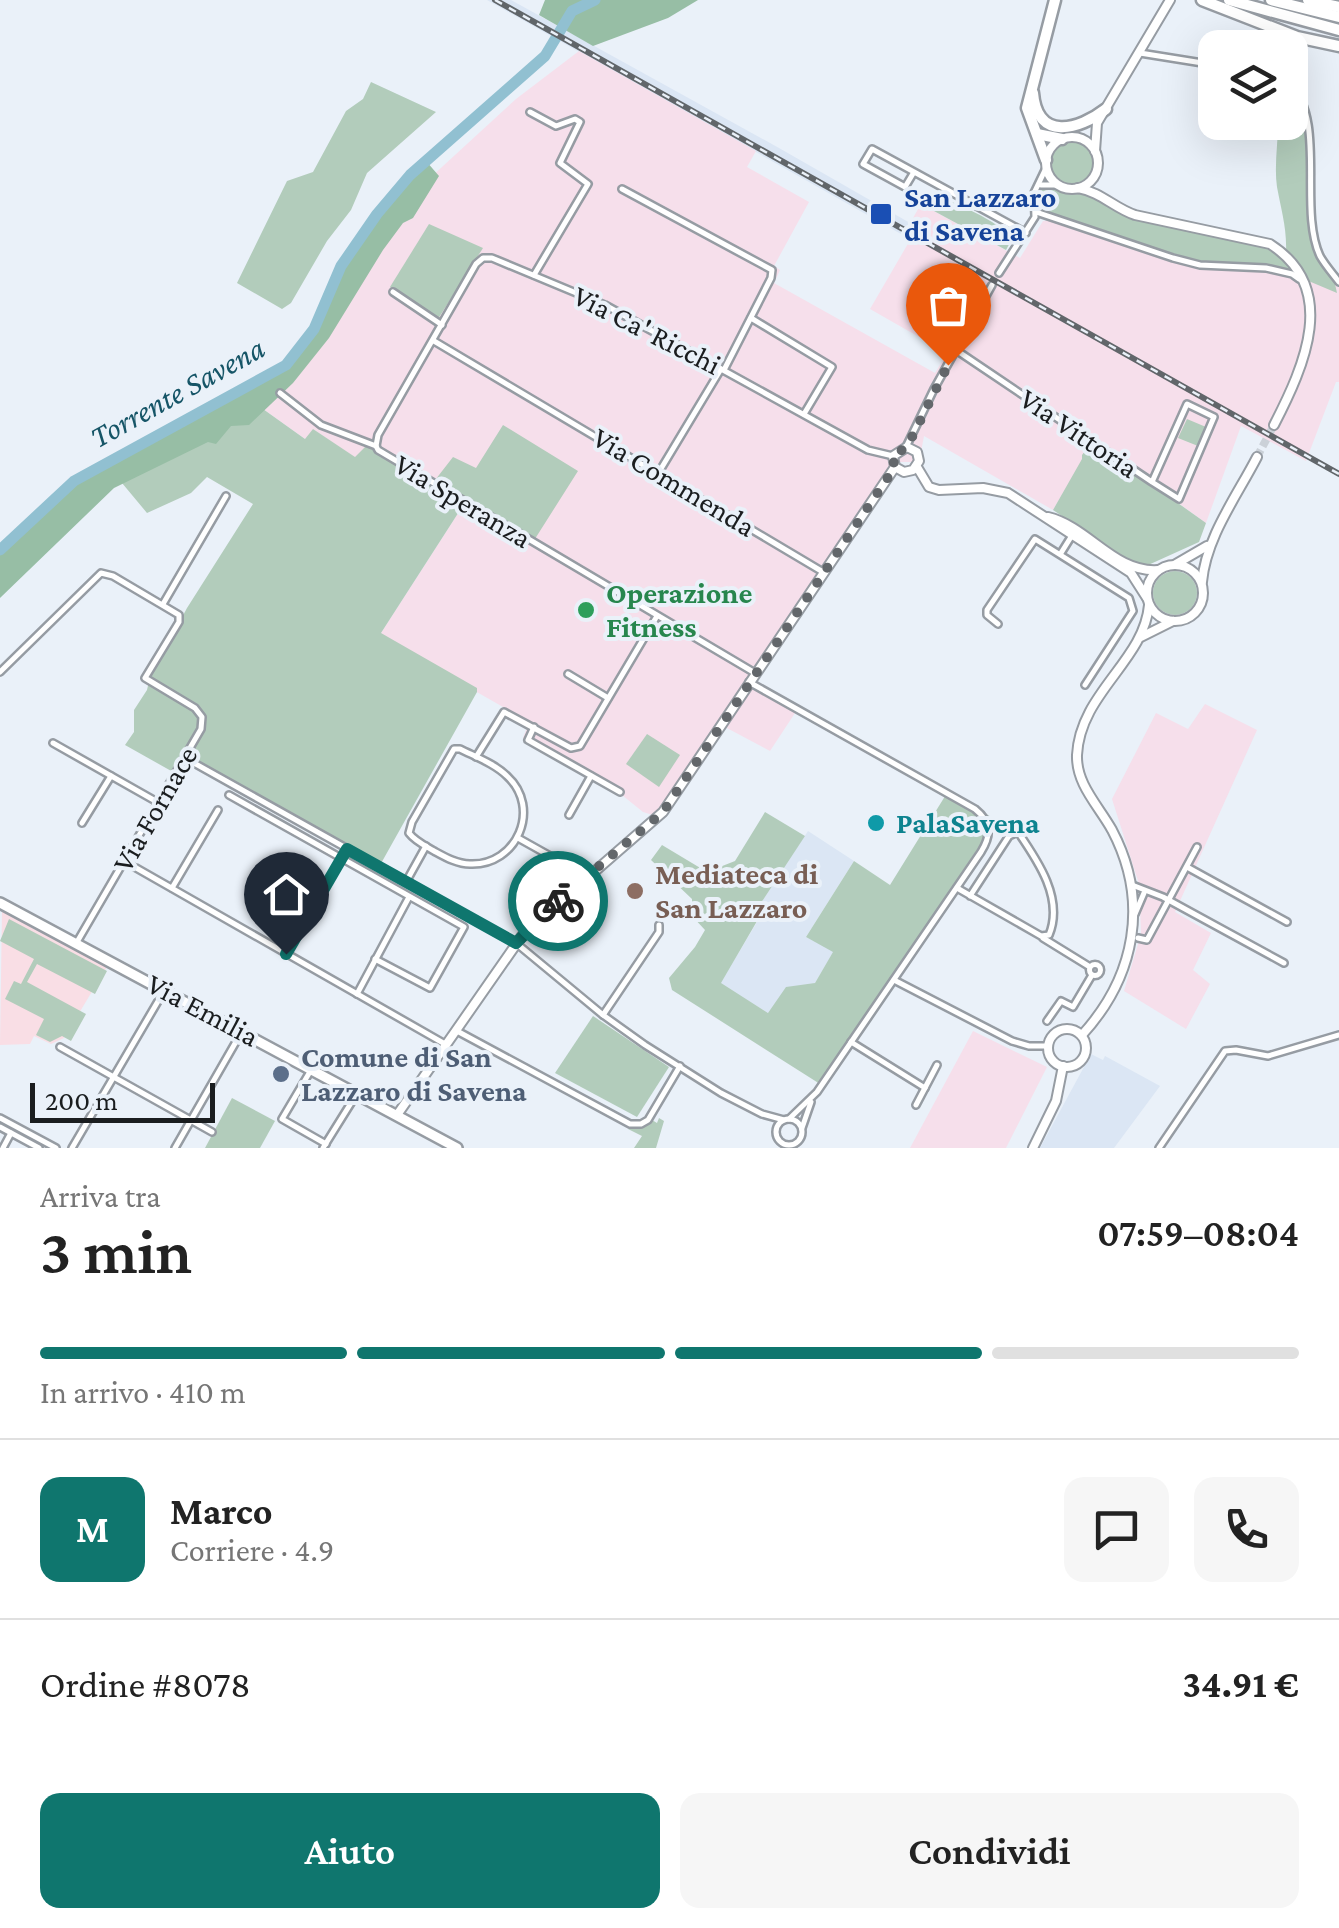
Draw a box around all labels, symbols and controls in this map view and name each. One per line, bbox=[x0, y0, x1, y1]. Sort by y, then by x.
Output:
map controls bbox=[1198, 30, 1308, 140]
button: layers bbox=[1198, 30, 1308, 140]
place label: San Lazzaro di Savena bbox=[904, 180, 1056, 247]
marker: San Lazzaro di Savena bbox=[868, 201, 894, 227]
pin bbox=[906, 263, 991, 366]
street label: Via Ca' Ricchi bbox=[568, 278, 727, 381]
icon: bag bbox=[921, 278, 976, 333]
water label: Torrente Savena bbox=[83, 329, 271, 455]
street label: Via Vittoria bbox=[1014, 381, 1145, 484]
street label: Via Commenda bbox=[587, 420, 762, 543]
street label: Via Speranza bbox=[388, 447, 538, 555]
place label: Operazione Fitness bbox=[606, 576, 753, 643]
marker: Operazione Fitness bbox=[575, 599, 597, 621]
street label: Via Fornace bbox=[105, 740, 204, 877]
place label: PalaSavena bbox=[896, 806, 1040, 839]
marker: PalaSavena bbox=[865, 812, 887, 834]
courier bbox=[508, 851, 608, 951]
pin bbox=[244, 852, 329, 955]
place label: Mediateca di San Lazzaro bbox=[655, 857, 818, 924]
icon: home bbox=[259, 867, 314, 922]
icon: bike bbox=[531, 874, 586, 929]
marker: Mediateca di San Lazzaro bbox=[624, 880, 646, 902]
street label: Via Emilia bbox=[142, 966, 265, 1053]
place label: Comune di San Lazzaro di Savena bbox=[301, 1040, 527, 1107]
marker: Comune di San Lazzaro di Savena bbox=[270, 1063, 292, 1085]
scale bar bbox=[30, 1078, 215, 1122]
text: 200 m bbox=[45, 1085, 118, 1116]
text: Arriva tra bbox=[40, 1178, 161, 1214]
text: 07:59–08:04 bbox=[1097, 1212, 1299, 1254]
text: 3 min bbox=[40, 1215, 192, 1287]
text: In arrivo · 410 m bbox=[40, 1374, 246, 1410]
button: chat bbox=[1064, 1477, 1169, 1582]
button: phone bbox=[1194, 1477, 1299, 1582]
text: Marco bbox=[170, 1490, 272, 1532]
text: M bbox=[76, 1508, 109, 1550]
text: Corriere · 4.9 bbox=[170, 1532, 334, 1568]
text: Ordine #8078 bbox=[40, 1663, 251, 1705]
text: 34.91 € bbox=[1183, 1663, 1299, 1705]
button: Aiuto bbox=[40, 1793, 660, 1908]
button: Condividi bbox=[680, 1793, 1299, 1908]

